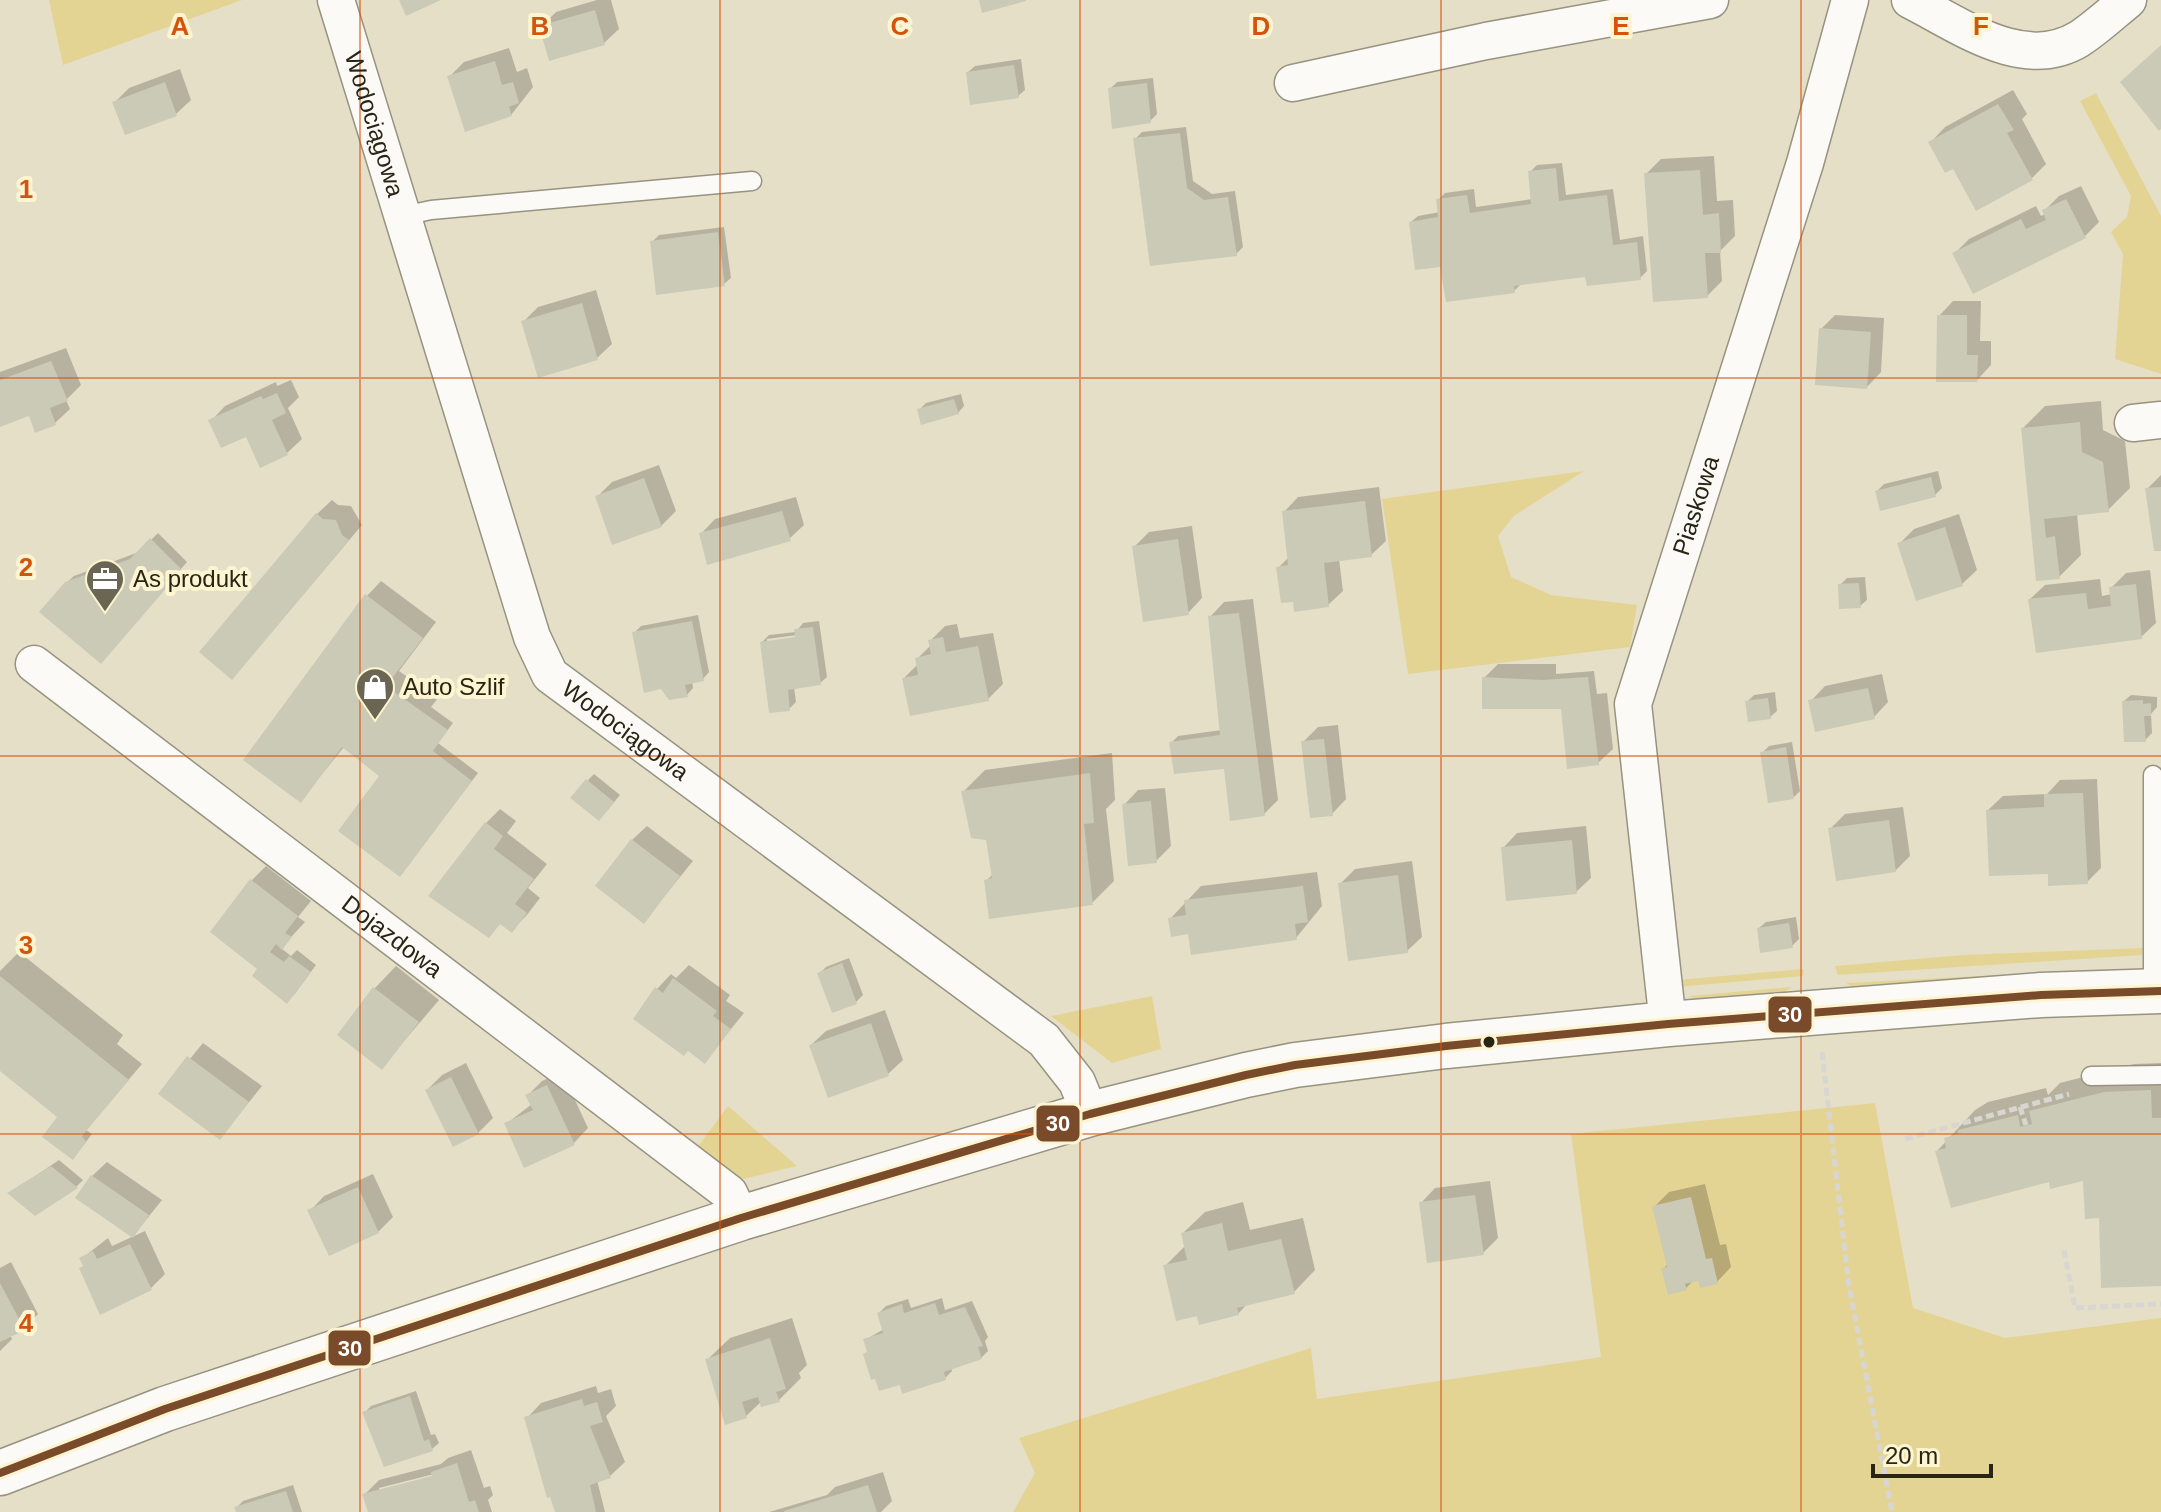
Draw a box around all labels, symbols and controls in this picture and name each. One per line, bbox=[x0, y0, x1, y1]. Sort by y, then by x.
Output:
text: A bbox=[171, 11, 190, 41]
text: B bbox=[531, 11, 549, 41]
text: C bbox=[891, 11, 910, 41]
text: D bbox=[1252, 11, 1270, 41]
text: E bbox=[1612, 11, 1630, 41]
text: F bbox=[1973, 11, 1989, 41]
street label: Wodociągowa bbox=[340, 48, 410, 201]
text: 1 bbox=[19, 174, 33, 204]
street label: Piaskowa bbox=[1667, 452, 1724, 559]
text: 2 bbox=[19, 552, 33, 582]
office icon: As produkt bbox=[84, 558, 126, 613]
place label: As produkt bbox=[133, 565, 248, 592]
shop icon: Auto Szlif bbox=[354, 666, 396, 721]
place label: Auto Szlif bbox=[403, 673, 505, 700]
street label: Wodociągowa bbox=[557, 675, 695, 786]
street label: Dojazdowa bbox=[337, 889, 448, 983]
text: 3 bbox=[19, 930, 33, 960]
line badge: 30 bbox=[1767, 995, 1813, 1034]
text: 30 bbox=[1778, 1002, 1802, 1027]
unlabelled marker bbox=[1481, 1034, 1497, 1050]
line badge: 30 bbox=[1035, 1104, 1081, 1143]
text: 30 bbox=[1046, 1111, 1070, 1136]
text: 4 bbox=[19, 1308, 34, 1338]
line badge: 30 bbox=[327, 1329, 372, 1367]
text: 30 bbox=[338, 1336, 362, 1361]
scale bar bbox=[1873, 1428, 1991, 1478]
text: 20 m bbox=[1885, 1442, 1938, 1469]

